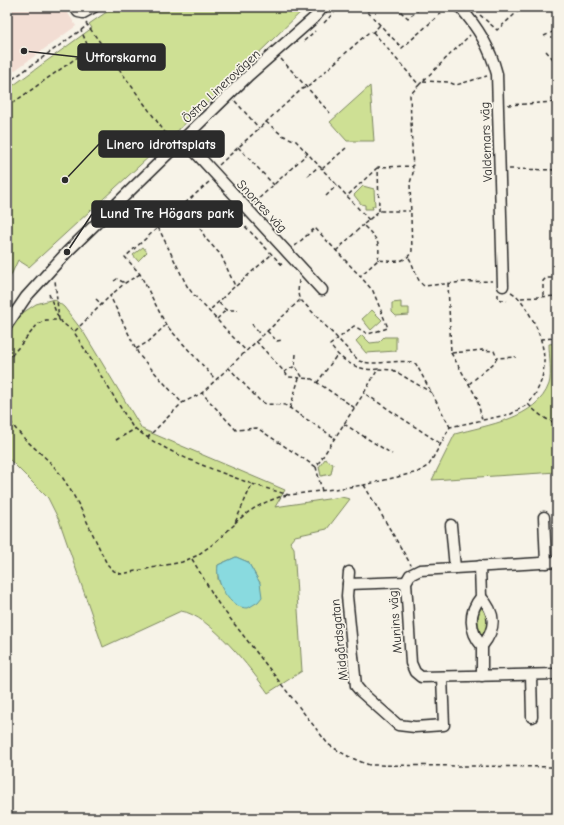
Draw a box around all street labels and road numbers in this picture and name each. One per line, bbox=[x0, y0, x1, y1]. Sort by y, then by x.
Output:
street label: Östra Linerovägen bbox=[178, 45, 263, 126]
street label: Valdemars väg bbox=[477, 102, 495, 182]
street label: Snorres väg bbox=[234, 177, 290, 235]
street label: Munins väg bbox=[385, 590, 405, 654]
street label: Midgårdsgatan bbox=[327, 598, 351, 682]

